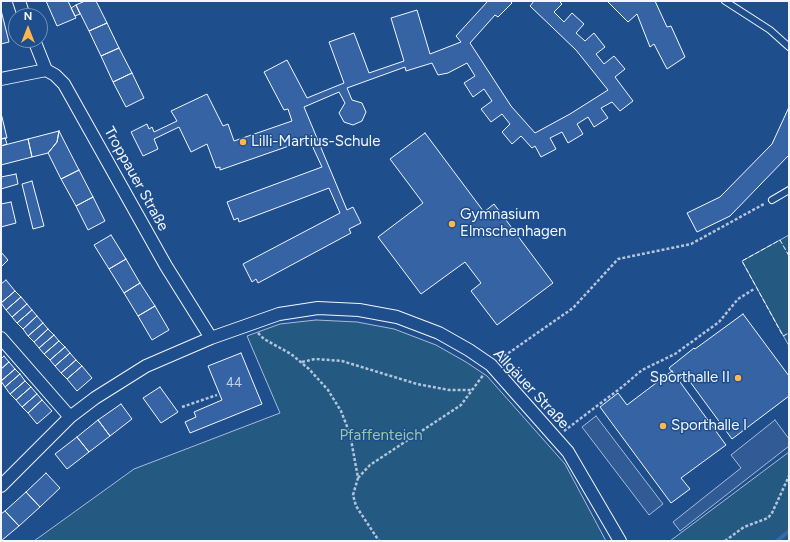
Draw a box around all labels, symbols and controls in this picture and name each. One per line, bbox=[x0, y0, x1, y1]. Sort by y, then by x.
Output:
north arrow bbox=[8, 8, 48, 48]
text: N bbox=[24, 10, 32, 23]
street label: Troppauer Straße bbox=[100, 124, 172, 234]
place label: Lilli-Martius-Schule bbox=[251, 133, 380, 151]
marker: Lilli-Martius-Schule bbox=[238, 137, 248, 147]
place label: Gymnasium Elmschenhagen bbox=[460, 206, 566, 241]
marker: Gymnasium Elmschenhagen bbox=[447, 219, 457, 229]
street label: Allgäuer Straße bbox=[489, 345, 573, 433]
place label: Sporthalle II bbox=[650, 369, 730, 387]
marker: Sporthalle II bbox=[733, 373, 743, 383]
house number: 44 bbox=[226, 375, 242, 391]
place label: Sporthalle I bbox=[671, 417, 747, 435]
marker: Sporthalle I bbox=[658, 421, 668, 431]
park label: Pfaffenteich bbox=[339, 427, 423, 445]

